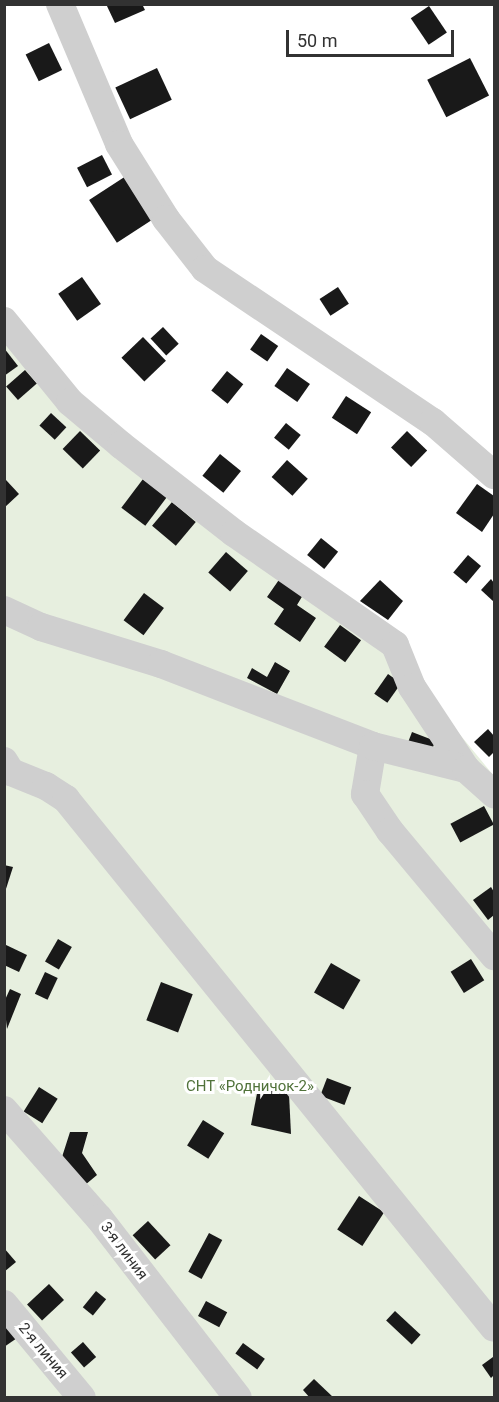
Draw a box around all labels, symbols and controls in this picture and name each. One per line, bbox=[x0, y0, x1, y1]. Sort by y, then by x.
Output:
scale bar bbox=[289, 18, 457, 56]
text: 50 m bbox=[297, 30, 337, 51]
park label: СНТ «Родничок-2» bbox=[186, 1078, 314, 1096]
street label: 3-я линия bbox=[97, 1219, 151, 1283]
street label: 2-я линия bbox=[14, 1319, 72, 1383]

